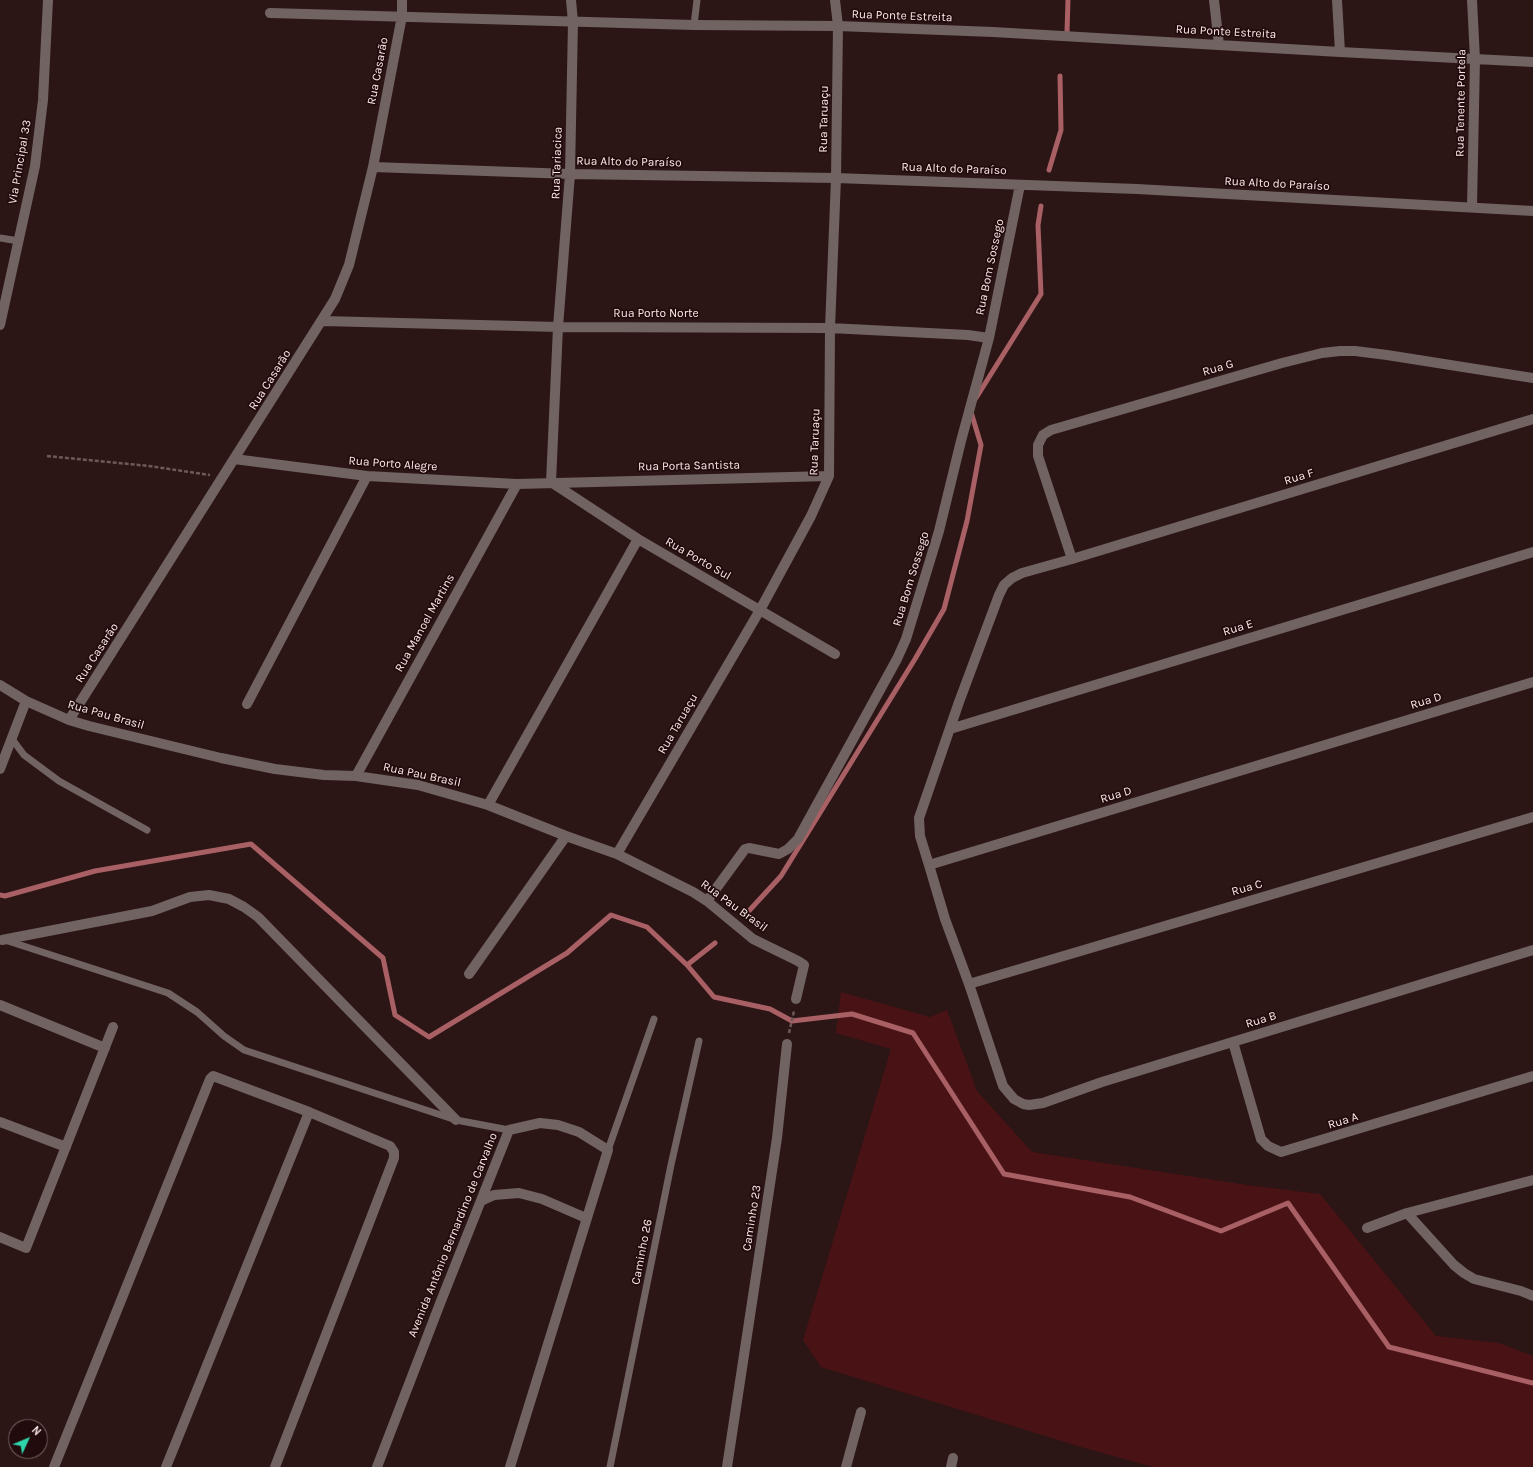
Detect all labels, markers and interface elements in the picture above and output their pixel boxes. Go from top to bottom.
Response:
street label: Rua Ponte Estreita [851,7,953,25]
street label: Rua Ponte Estreita [1175,22,1277,42]
street label: Rua Casarão [364,36,392,106]
street label: Rua Tenente Portela [1453,49,1469,157]
street label: Rua Taruaçu [816,85,832,153]
street label: Via Principal 33 [5,119,35,205]
street label: Rua Tariacica [549,126,565,200]
street label: Rua Alto do Paraíso [576,154,682,170]
street label: Rua Alto do Paraíso [901,160,1007,178]
street label: Rua Alto do Paraíso [1224,174,1330,194]
street label: Rua Bom Sossego [973,218,1007,316]
street label: Rua Porto Norte [613,307,699,321]
street label: Rua Casarão [246,347,294,413]
street label: Rua G [1201,357,1235,379]
street label: Rua Taruaçu [807,408,823,476]
street label: Rua Porto Alegre [348,454,438,474]
street label: Rua Porta Santista [638,458,740,474]
street label: Rua F [1282,466,1316,488]
street label: Rua Bom Sossego [890,530,932,628]
street label: Rua Porto Sul [663,534,733,584]
street label: Rua Manoel Martins [392,572,458,674]
street label: Rua E [1221,617,1255,639]
street label: Rua Casarão [72,620,122,686]
street label: Rua D [1409,689,1443,713]
street label: Rua Taruaçu [655,691,701,757]
street label: Rua Pau Brasil [66,697,146,733]
street label: Rua Pau Brasil [382,760,462,790]
street label: Rua D [1099,783,1133,807]
street label: Rua Pau Brasil [698,877,770,935]
street label: Rua C [1230,877,1264,899]
street label: Rua B [1244,1009,1278,1031]
street label: Rua A [1326,1110,1360,1132]
street label: Avenida Antônio Bernardino de Carvalho [405,1131,501,1339]
street label: Caminho 23 [740,1184,764,1252]
street label: Caminho 26 [629,1218,655,1286]
north arrow [8,1419,48,1459]
text: N [29,1424,44,1438]

